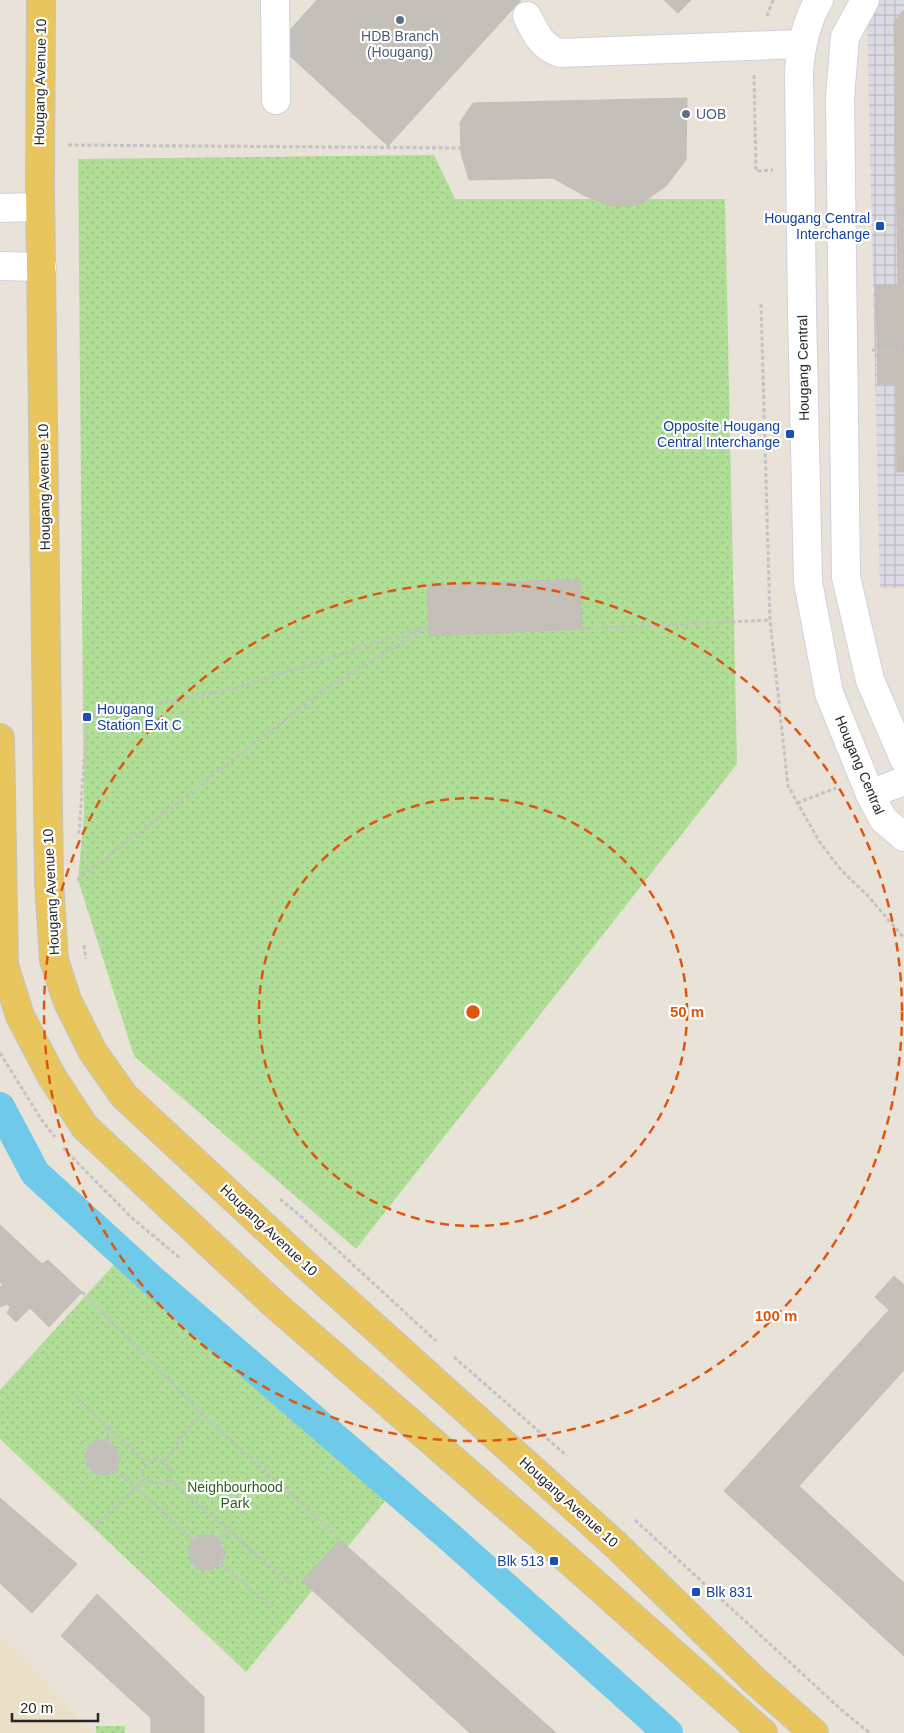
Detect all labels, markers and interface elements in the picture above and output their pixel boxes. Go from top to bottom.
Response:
marker: HDB Branch (Hougang) [394,14,406,26]
street label: Hougang Avenue 10 [31,18,49,145]
place label: HDB Branch (Hougang) [361,28,439,60]
place label: UOB [696,106,726,122]
marker: UOB [680,108,692,120]
place label: Hougang Central Interchange [764,210,870,242]
marker: Hougang Central Interchange [874,220,886,232]
street label: Hougang Central [794,315,812,421]
place label: Opposite Hougang Central Interchange [657,418,780,450]
street label: Hougang Avenue 10 [35,423,53,550]
marker: Opposite Hougang Central Interchange [784,428,796,440]
place label: Hougang Station Exit C [97,701,182,733]
marker: Hougang Station Exit C [81,711,93,723]
street label: Hougang Central [832,713,888,817]
street label: Hougang Avenue 10 [40,828,62,956]
centre of rings [464,1003,482,1021]
text: 50 m [670,1003,704,1020]
street label: Hougang Avenue 10 [217,1181,321,1279]
text: 100 m [755,1307,797,1324]
street label: Hougang Avenue 10 [517,1454,622,1550]
park label: Neighbourhood Park [187,1479,283,1511]
place label: Blk 513 [497,1553,544,1569]
marker: Blk 513 [548,1555,560,1567]
place label: Blk 831 [706,1584,753,1600]
marker: Blk 831 [690,1586,702,1598]
scale bar [12,1690,99,1722]
text: 20 m [20,1699,53,1716]

